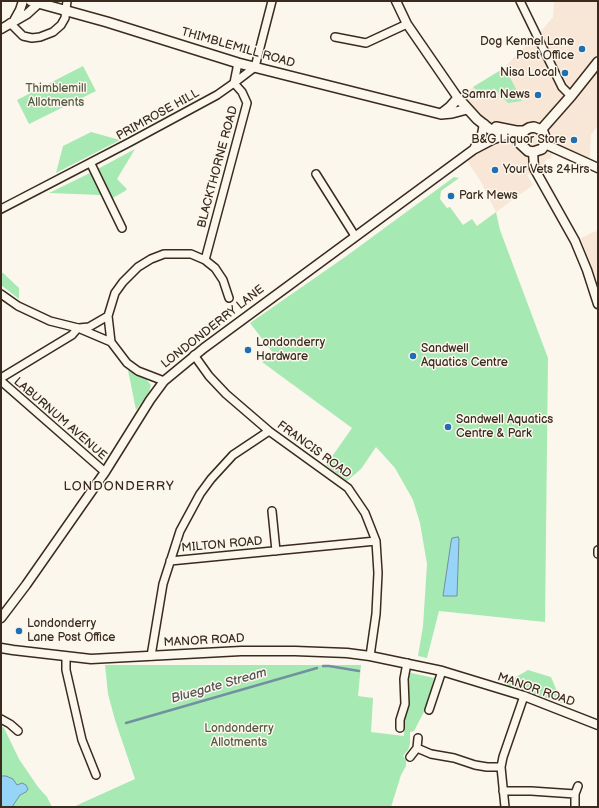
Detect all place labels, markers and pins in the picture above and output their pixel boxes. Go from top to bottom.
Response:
place label: Dog Kennel Lane Post Office [480,35,574,63]
marker: Dog Kennel Lane Post Office [577,44,587,54]
place label: Nisa Local [500,66,557,80]
marker: Nisa Local [560,68,570,78]
place label: Samra News [462,88,530,102]
marker: Samra News [533,90,543,100]
place label: B&G Liquor Store [471,133,566,147]
marker: B&G Liquor Store [569,135,579,145]
place label: Your Vets 24Hrs [503,163,590,177]
marker: Your Vets 24Hrs [490,165,500,175]
place label: Park Mews [459,189,518,203]
marker: Park Mews [446,191,456,201]
place label: Londonderry Hardware [256,336,325,364]
place label: Sandwell Aquatics Centre [421,342,508,370]
marker: Londonderry Hardware [243,345,253,355]
marker: Sandwell Aquatics Centre [408,351,418,361]
place label: Sandwell Aquatics Centre & Park [456,413,553,441]
marker: Sandwell Aquatics Centre & Park [443,422,453,432]
place label: Londonderry Lane Post Office [27,617,115,645]
marker: Londonderry Lane Post Office [14,626,24,636]

